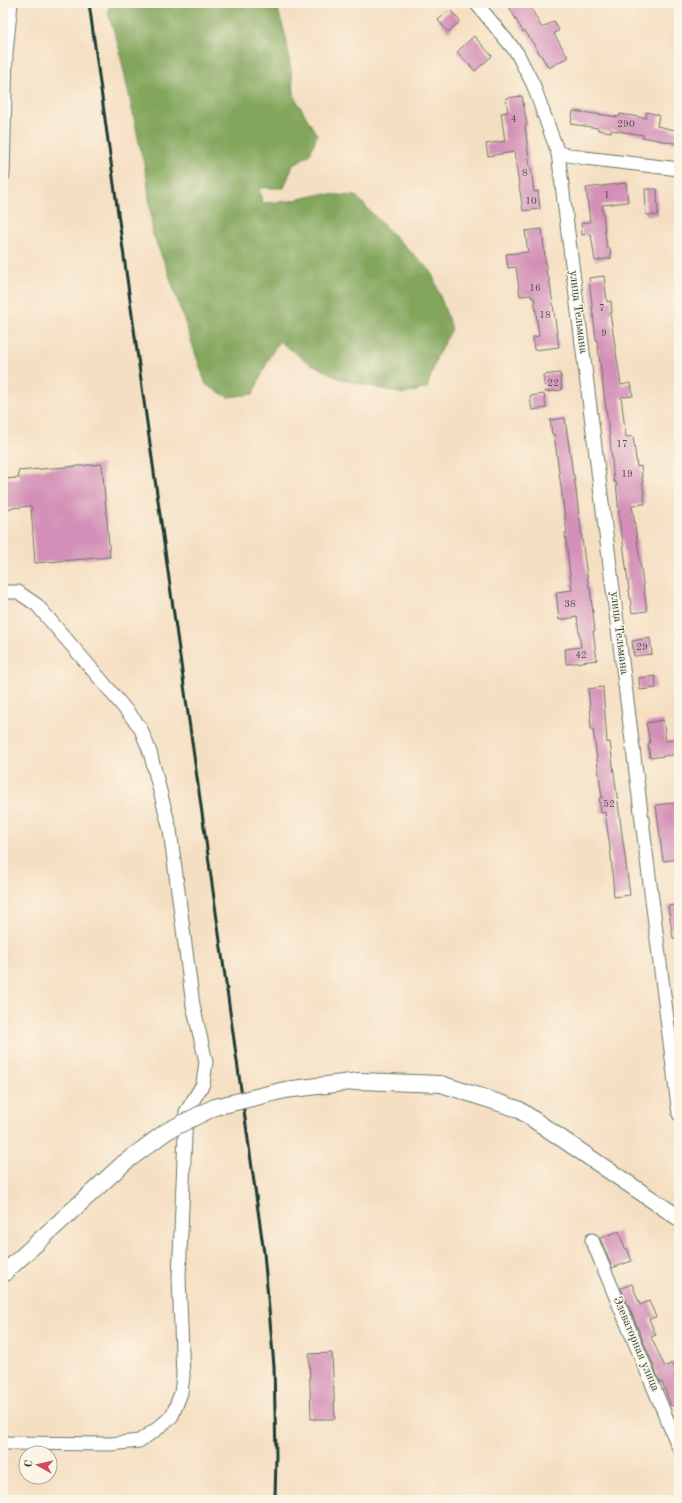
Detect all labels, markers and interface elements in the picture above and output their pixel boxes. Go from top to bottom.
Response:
house number: 4 [511,114,517,124]
house number: 290 [617,119,635,129]
house number: 8 [522,168,528,178]
house number: 1 [604,190,610,200]
house number: 10 [525,196,537,206]
street label: улица Тельмана [567,270,589,354]
house number: 16 [529,283,541,293]
house number: 7 [599,303,605,313]
house number: 18 [539,310,551,320]
house number: 9 [601,328,607,338]
house number: 22 [547,378,559,388]
house number: 17 [616,439,628,449]
house number: 19 [621,469,633,479]
street label: улица Тельмана [608,591,630,675]
house number: 38 [564,599,576,609]
house number: 29 [636,642,648,652]
house number: 42 [575,650,587,660]
house number: 52 [603,799,615,809]
street label: Элеваторная улица [611,1295,661,1393]
north arrow [18,1445,58,1485]
text: С [24,1459,36,1468]

